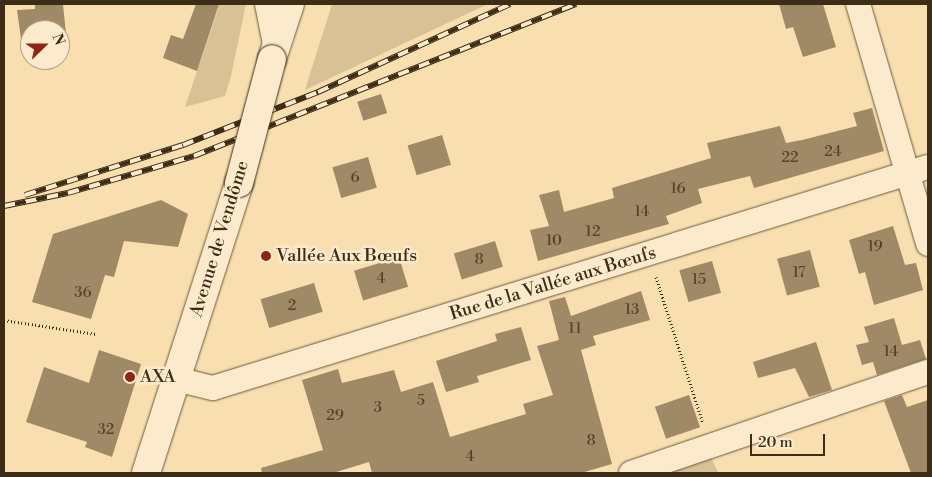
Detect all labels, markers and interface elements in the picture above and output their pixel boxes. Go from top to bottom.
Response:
north arrow [20,20,70,70]
text: N [48,31,68,48]
house number: 24 [824,143,842,161]
house number: 22 [781,149,799,167]
street label: Avenue de Vendôme [186,158,254,320]
house number: 6 [350,169,360,187]
house number: 16 [670,180,686,198]
house number: 14 [635,203,649,221]
house number: 12 [585,223,601,241]
house number: 10 [546,232,562,250]
house number: 19 [867,238,883,256]
street label: Rue de la Vallée aux Bœufs [447,242,659,326]
place label: Vallée Aux Bœufs [276,245,417,267]
marker: Vallée Aux Bœufs [260,250,272,262]
house number: 8 [474,251,484,269]
house number: 17 [792,264,806,282]
house number: 4 [377,270,385,288]
house number: 15 [692,271,706,289]
house number: 36 [74,284,92,302]
house number: 2 [288,297,296,315]
house number: 13 [625,301,639,319]
house number: 11 [568,320,582,338]
house number: 14 [884,343,898,361]
place label: AXA [140,366,176,388]
marker: AXA [124,371,136,383]
house number: 5 [417,392,425,410]
house number: 3 [374,399,382,417]
house number: 29 [326,407,344,425]
house number: 32 [98,421,114,439]
scale bar [752,424,827,456]
house number: 8 [586,432,596,450]
text: 20 m [758,433,793,452]
house number: 4 [466,448,474,466]

